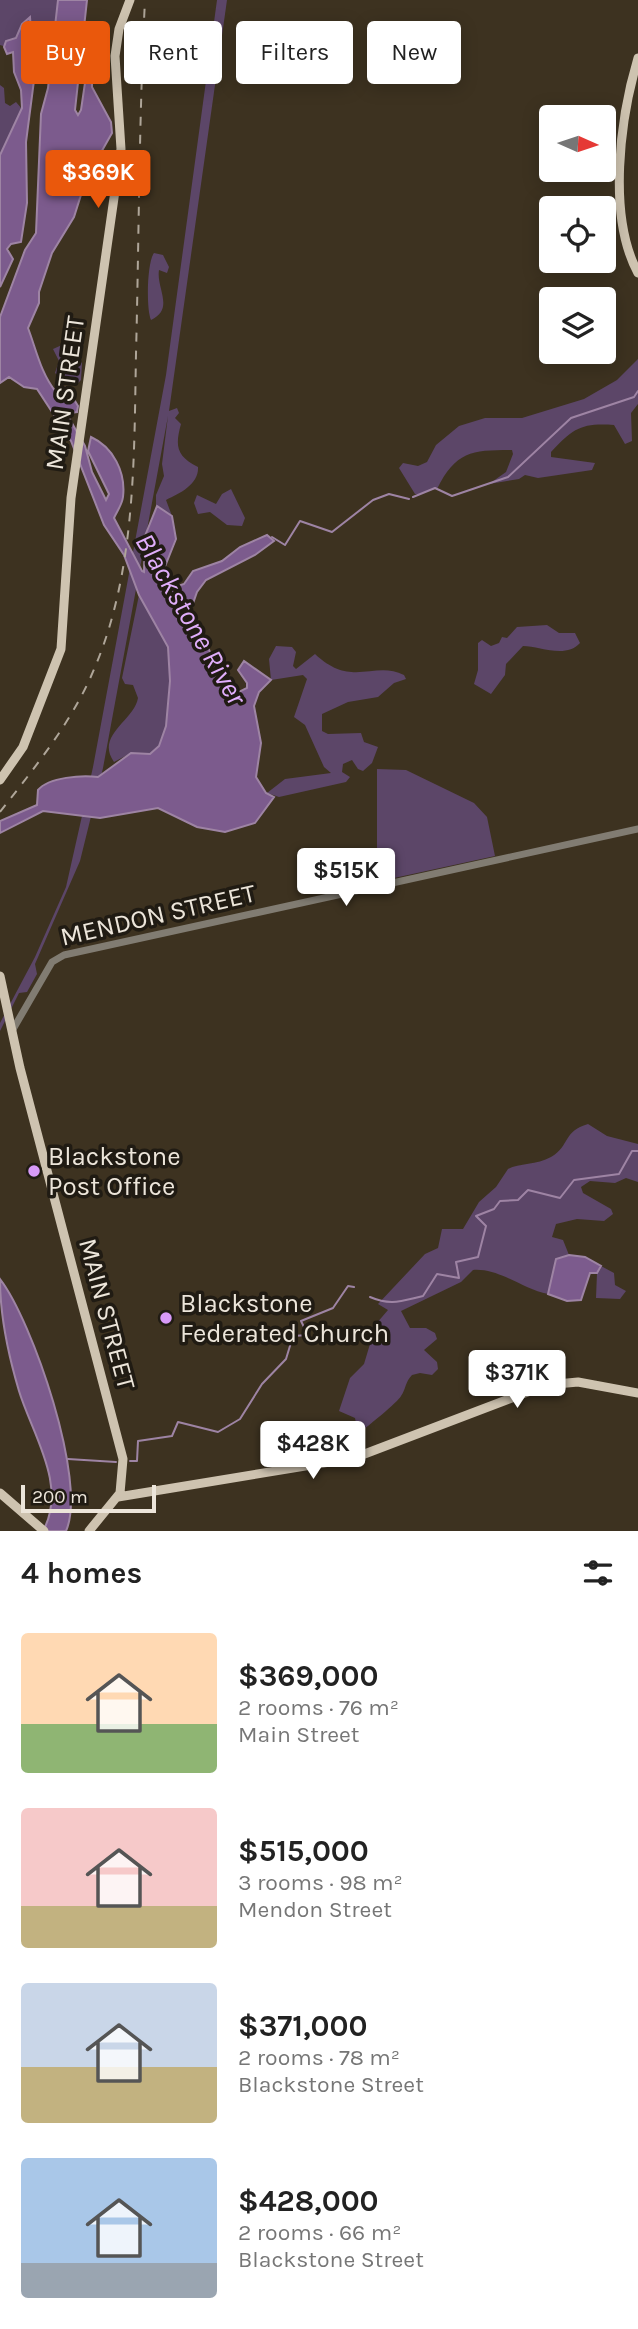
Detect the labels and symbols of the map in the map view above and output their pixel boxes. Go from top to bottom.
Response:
north arrow [539,105,616,182]
pin: $369K [49,150,147,210]
street label: MAIN STREET [39,314,91,472]
water label: Blackstone River [128,527,254,712]
pin: $515K [297,848,395,908]
street label: MENDON STREET [57,877,259,953]
place label: Blackstone Post Office [48,1141,181,1202]
marker: Blackstone Post Office [26,1163,42,1179]
street label: MAIN STREET [72,1235,142,1393]
place label: Blackstone Federated Church [180,1288,389,1349]
marker: Blackstone Federated Church [158,1310,174,1326]
pin: $371K [468,1350,566,1410]
pin: $428K [264,1422,362,1481]
scale bar [21,1482,156,1514]

